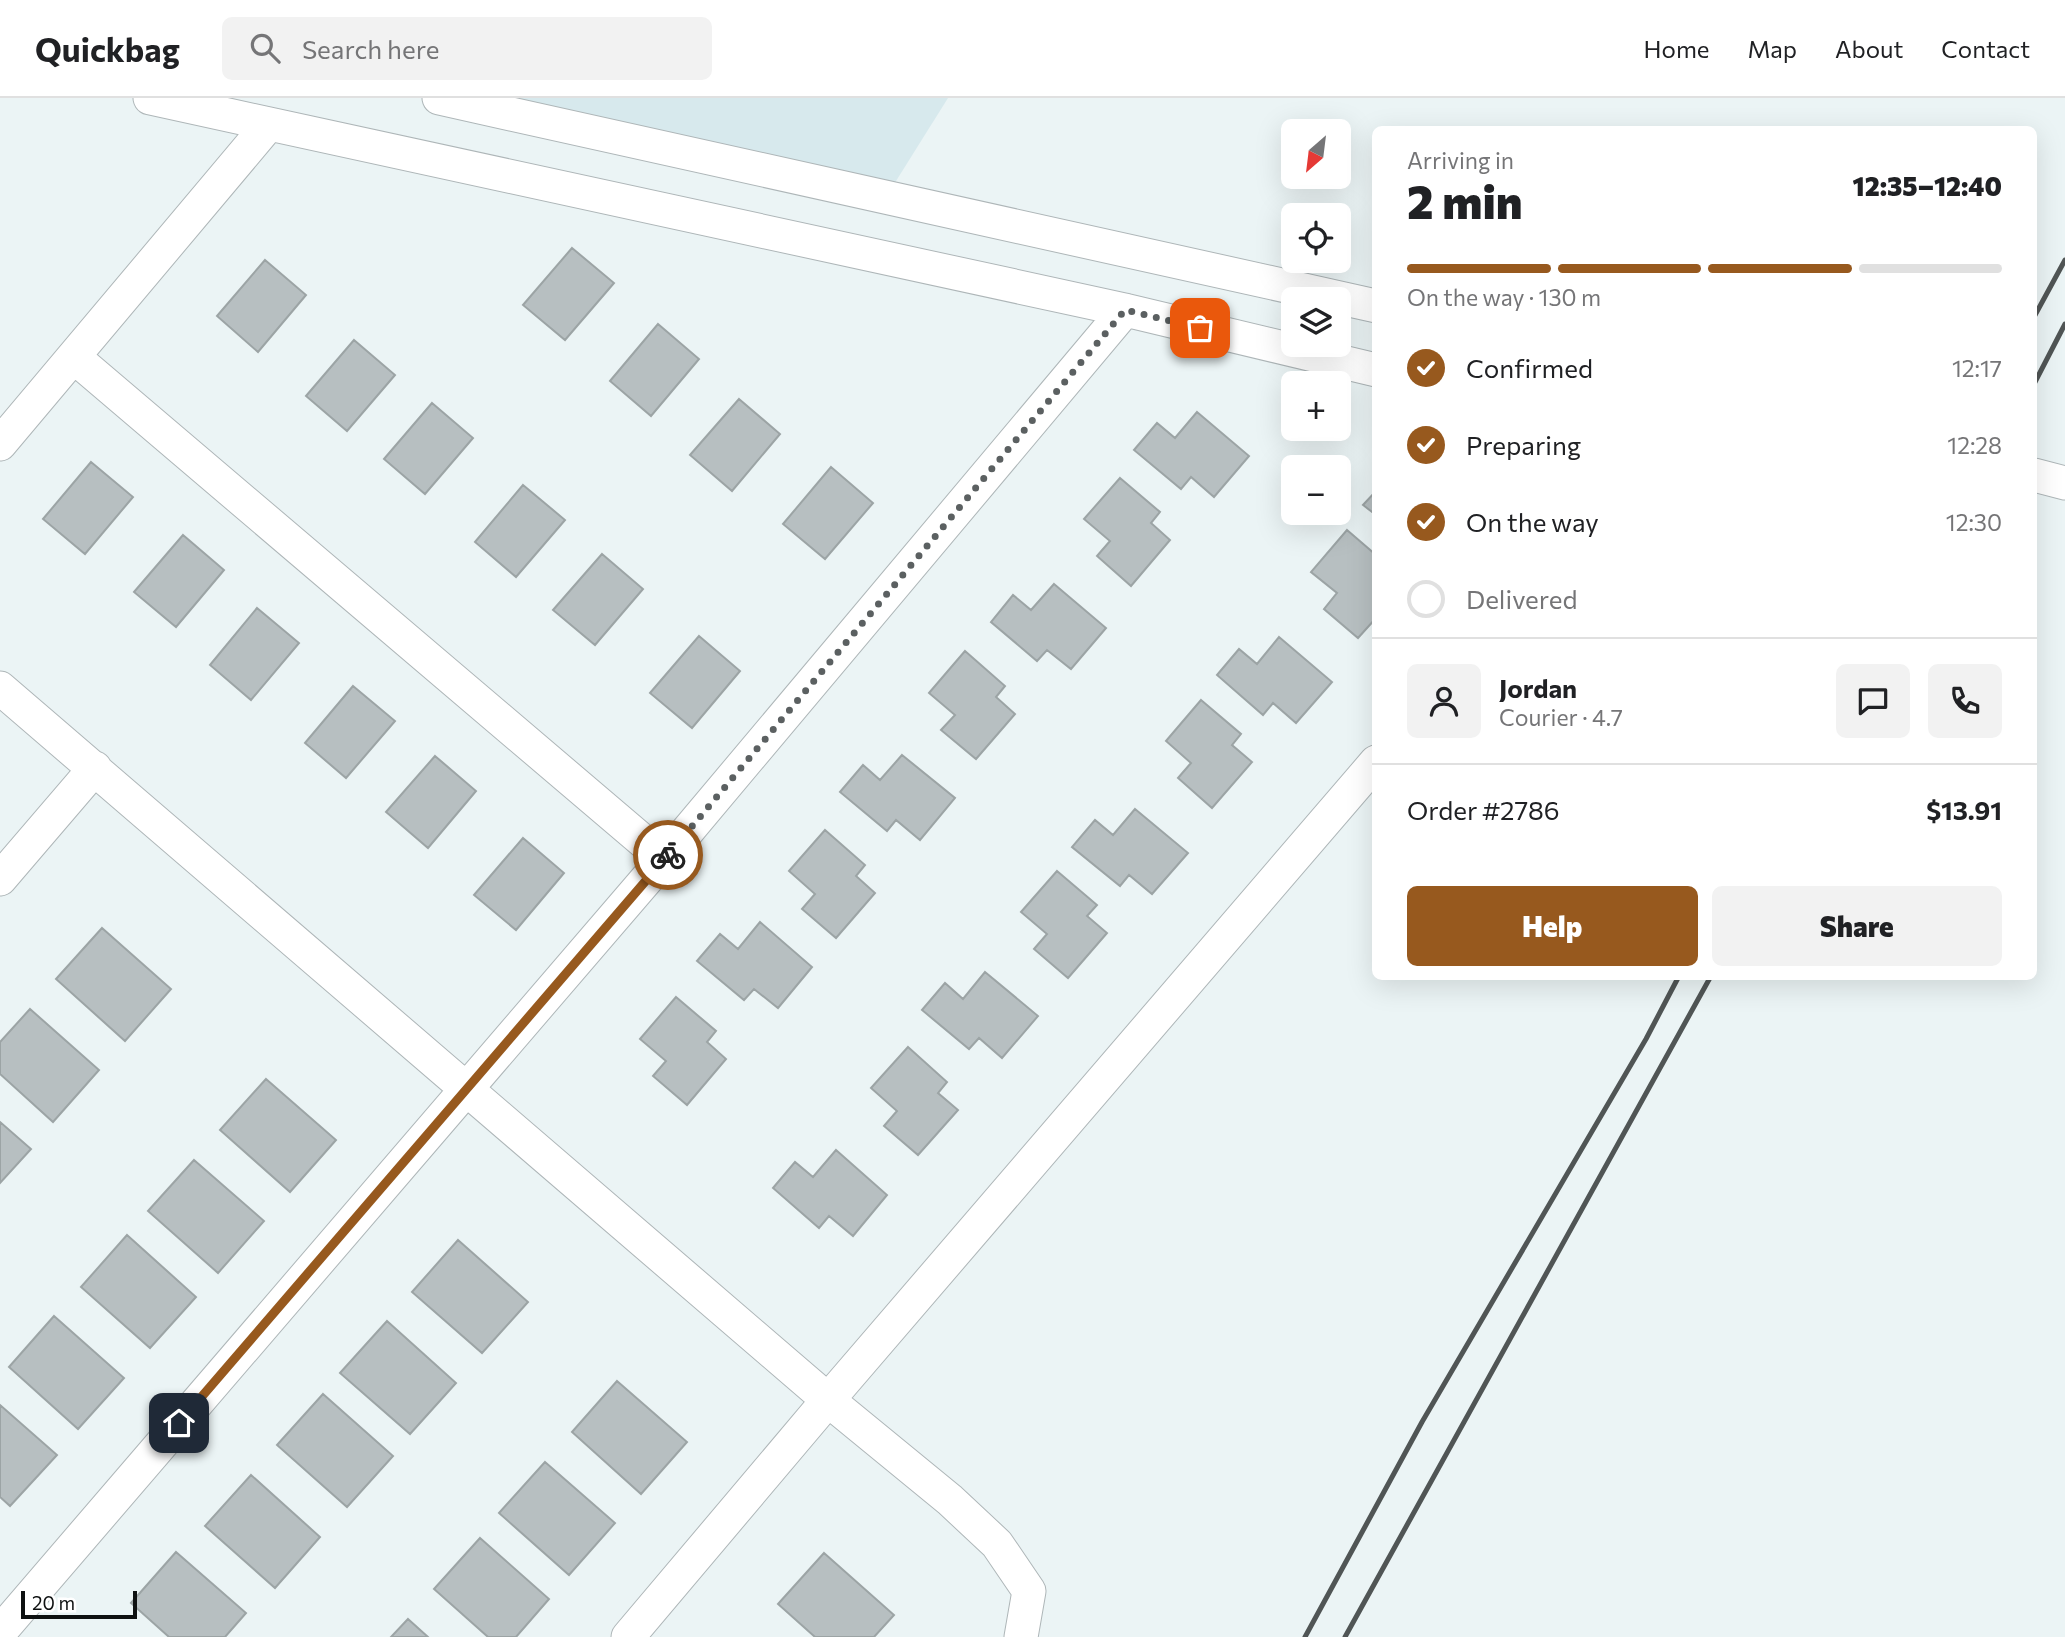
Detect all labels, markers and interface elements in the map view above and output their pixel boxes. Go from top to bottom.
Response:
search box [222,17,712,80]
text: Quickbag [35,28,180,69]
icon: search [246,29,284,67]
text: Search here [302,33,439,64]
text: Home [1644,34,1710,63]
text: Map [1748,34,1797,63]
text: About [1835,34,1903,63]
text: Contact [1941,34,2030,63]
north arrow [1281,119,1351,189]
map controls [1281,119,1351,525]
text: Arriving in [1407,146,1514,174]
text: 12:35–12:40 [1853,170,2002,201]
text: 2 min [1407,172,1523,228]
button: locate [1281,203,1351,273]
text: On the way · 130 m [1407,283,1601,311]
button: layers [1281,287,1351,357]
pin [1170,298,1230,358]
icon: bag [1181,309,1219,347]
icon: check [1407,349,1445,387]
text: Confirmed [1466,352,1593,383]
text: 12:17 [1952,354,2002,382]
button: + [1281,371,1351,441]
icon: check [1407,426,1445,464]
text: Preparing [1466,429,1581,460]
text: 12:28 [1947,431,2002,459]
button: − [1281,455,1351,525]
icon: check [1407,503,1445,541]
text: On the way [1466,506,1599,537]
text: 12:30 [1946,508,2002,536]
text: Delivered [1466,583,1577,614]
button: person [1407,664,1481,738]
button: chat [1836,664,1910,738]
button: phone [1928,664,2002,738]
text: Jordan [1499,672,1577,703]
text: Courier · 4.7 [1499,703,1623,731]
text: Order #2786 [1407,794,1560,825]
text: $13.91 [1926,794,2002,825]
courier [633,820,703,890]
icon: bike [649,836,687,874]
button: Help [1407,886,1698,966]
button: Share [1712,886,2002,966]
pin [149,1393,209,1453]
icon: home [160,1404,198,1442]
scale bar [21,1588,136,1620]
text: 20 m [32,1591,75,1614]

